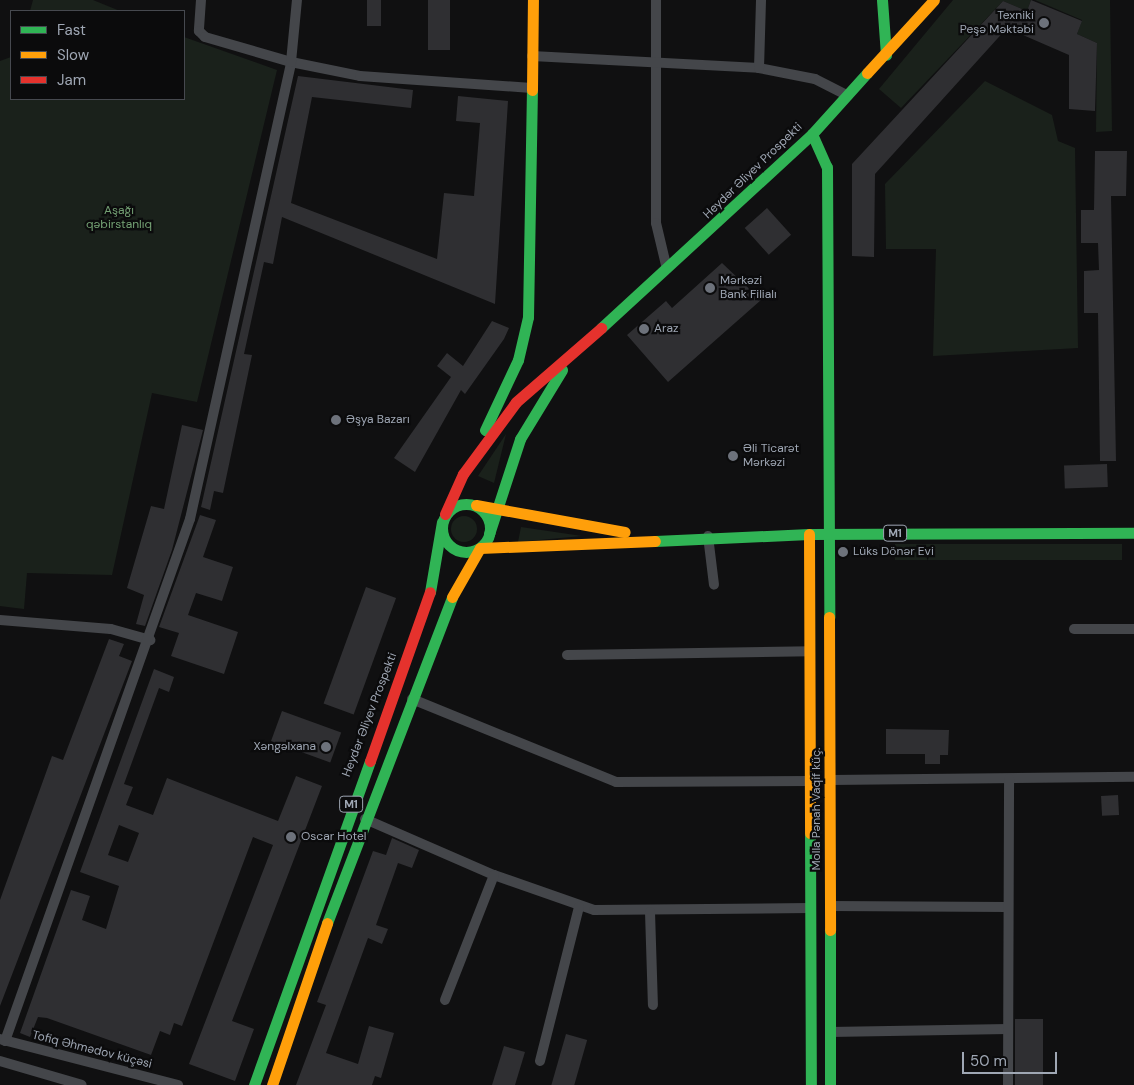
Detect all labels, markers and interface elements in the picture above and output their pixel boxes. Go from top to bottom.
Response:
place label: Texniki Peşə Məktəbi [960,9,1034,37]
legend [10,10,185,100]
marker: Texniki Peşə Məktəbi [1038,17,1050,29]
text: Fast [57,20,86,40]
text: Slow [57,45,89,65]
text: Jam [57,70,86,90]
street label: Heydər Əliyev Prospekti [701,120,805,222]
park label: Aşağı qəbirstanlıq [86,204,152,232]
place label: Mərkəzi Bank Filialı [720,274,777,302]
marker: Mərkəzi Bank Filialı [704,282,716,294]
place label: Araz [654,322,678,336]
marker: Araz [638,323,650,335]
place label: Əşya Bazarı [346,413,410,427]
marker: Əşya Bazarı [330,414,342,426]
place label: Əli Ticarət Mərkəzi [743,442,799,470]
marker: Əli Ticarət Mərkəzi [727,450,739,462]
road number: M1 [882,524,908,542]
place label: Lüks Dönər Evi [853,545,934,559]
marker: Lüks Dönər Evi [837,546,849,558]
street label: Heydər Əliyev Prospekti [340,651,400,779]
place label: Xəngəlxana [254,740,316,754]
marker: Xəngəlxana [320,741,332,753]
street label: Molla Pənah Vaqif küç. [810,748,824,870]
road number: M1 [338,796,364,812]
place label: Oscar Hotel [301,830,366,844]
marker: Oscar Hotel [285,831,297,843]
street label: Tofiq Əhmədov küçəsi [31,1028,153,1072]
scale bar [964,1042,1059,1074]
text: 50 m [970,1051,1007,1071]

